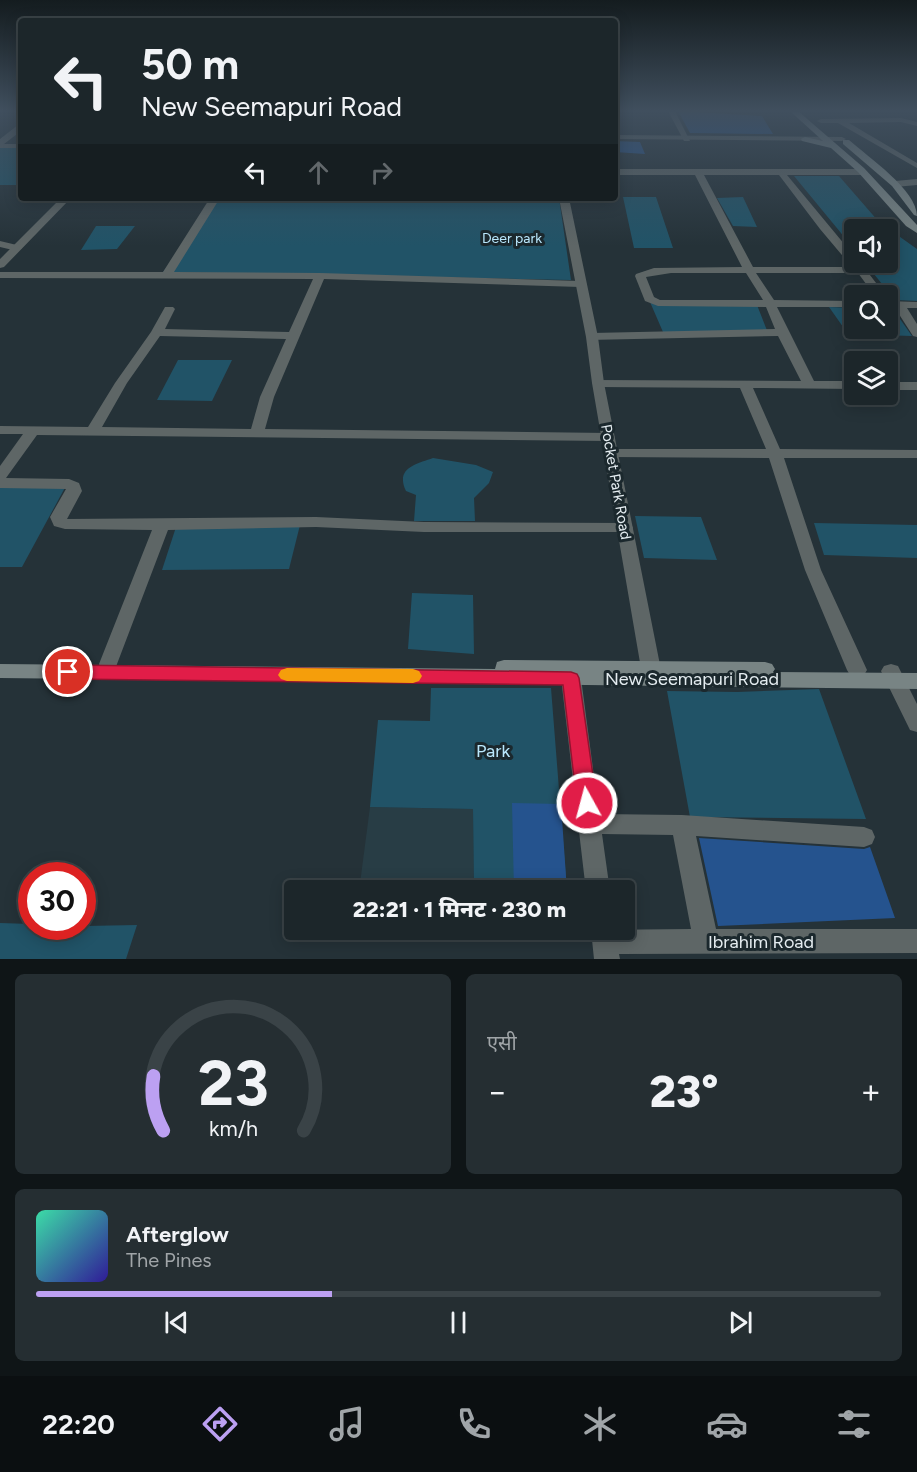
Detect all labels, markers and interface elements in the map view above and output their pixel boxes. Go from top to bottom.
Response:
text: 50 m [141,39,239,90]
icon: left [42,42,120,120]
text: New Seemapuri Road [141,90,402,123]
icon: left [239,156,272,189]
icon: ahead [302,156,335,189]
icon: right [365,156,398,189]
map controls [844,219,898,405]
button: sound [844,219,898,273]
park label: Deer park [482,230,542,247]
button: search [844,285,898,339]
button: layers [844,351,898,405]
street label: Pocket Park Road [597,423,635,541]
pin [42,646,93,697]
icon: arrive [51,655,84,688]
street label: New Seemapuri Road [605,668,779,690]
park label: Park [476,740,510,762]
position arrow [555,771,619,835]
speed limit sign: 30 [18,862,96,940]
text: 22:21 · 1 मिनट · 230 m [353,896,566,923]
street label: Ibrahim Road [708,931,814,953]
text: एसी [487,1031,517,1055]
text: 23 [198,1046,268,1121]
text: 23° [650,1064,718,1118]
text: − [487,1072,508,1111]
text: + [860,1072,881,1111]
text: km/h [209,1116,257,1141]
text: Afterglow [126,1221,229,1248]
text: The Pines [126,1248,212,1272]
icon: previous [160,1306,193,1339]
icon: pause [442,1306,475,1339]
icon: next [724,1306,757,1339]
icon: directions [199,1403,241,1445]
icon: music [326,1403,368,1445]
icon: phone [453,1403,495,1445]
icon: climate [579,1403,621,1445]
icon: car [706,1403,748,1445]
icon: filters [833,1403,875,1445]
text: 22:20 [42,1408,115,1441]

